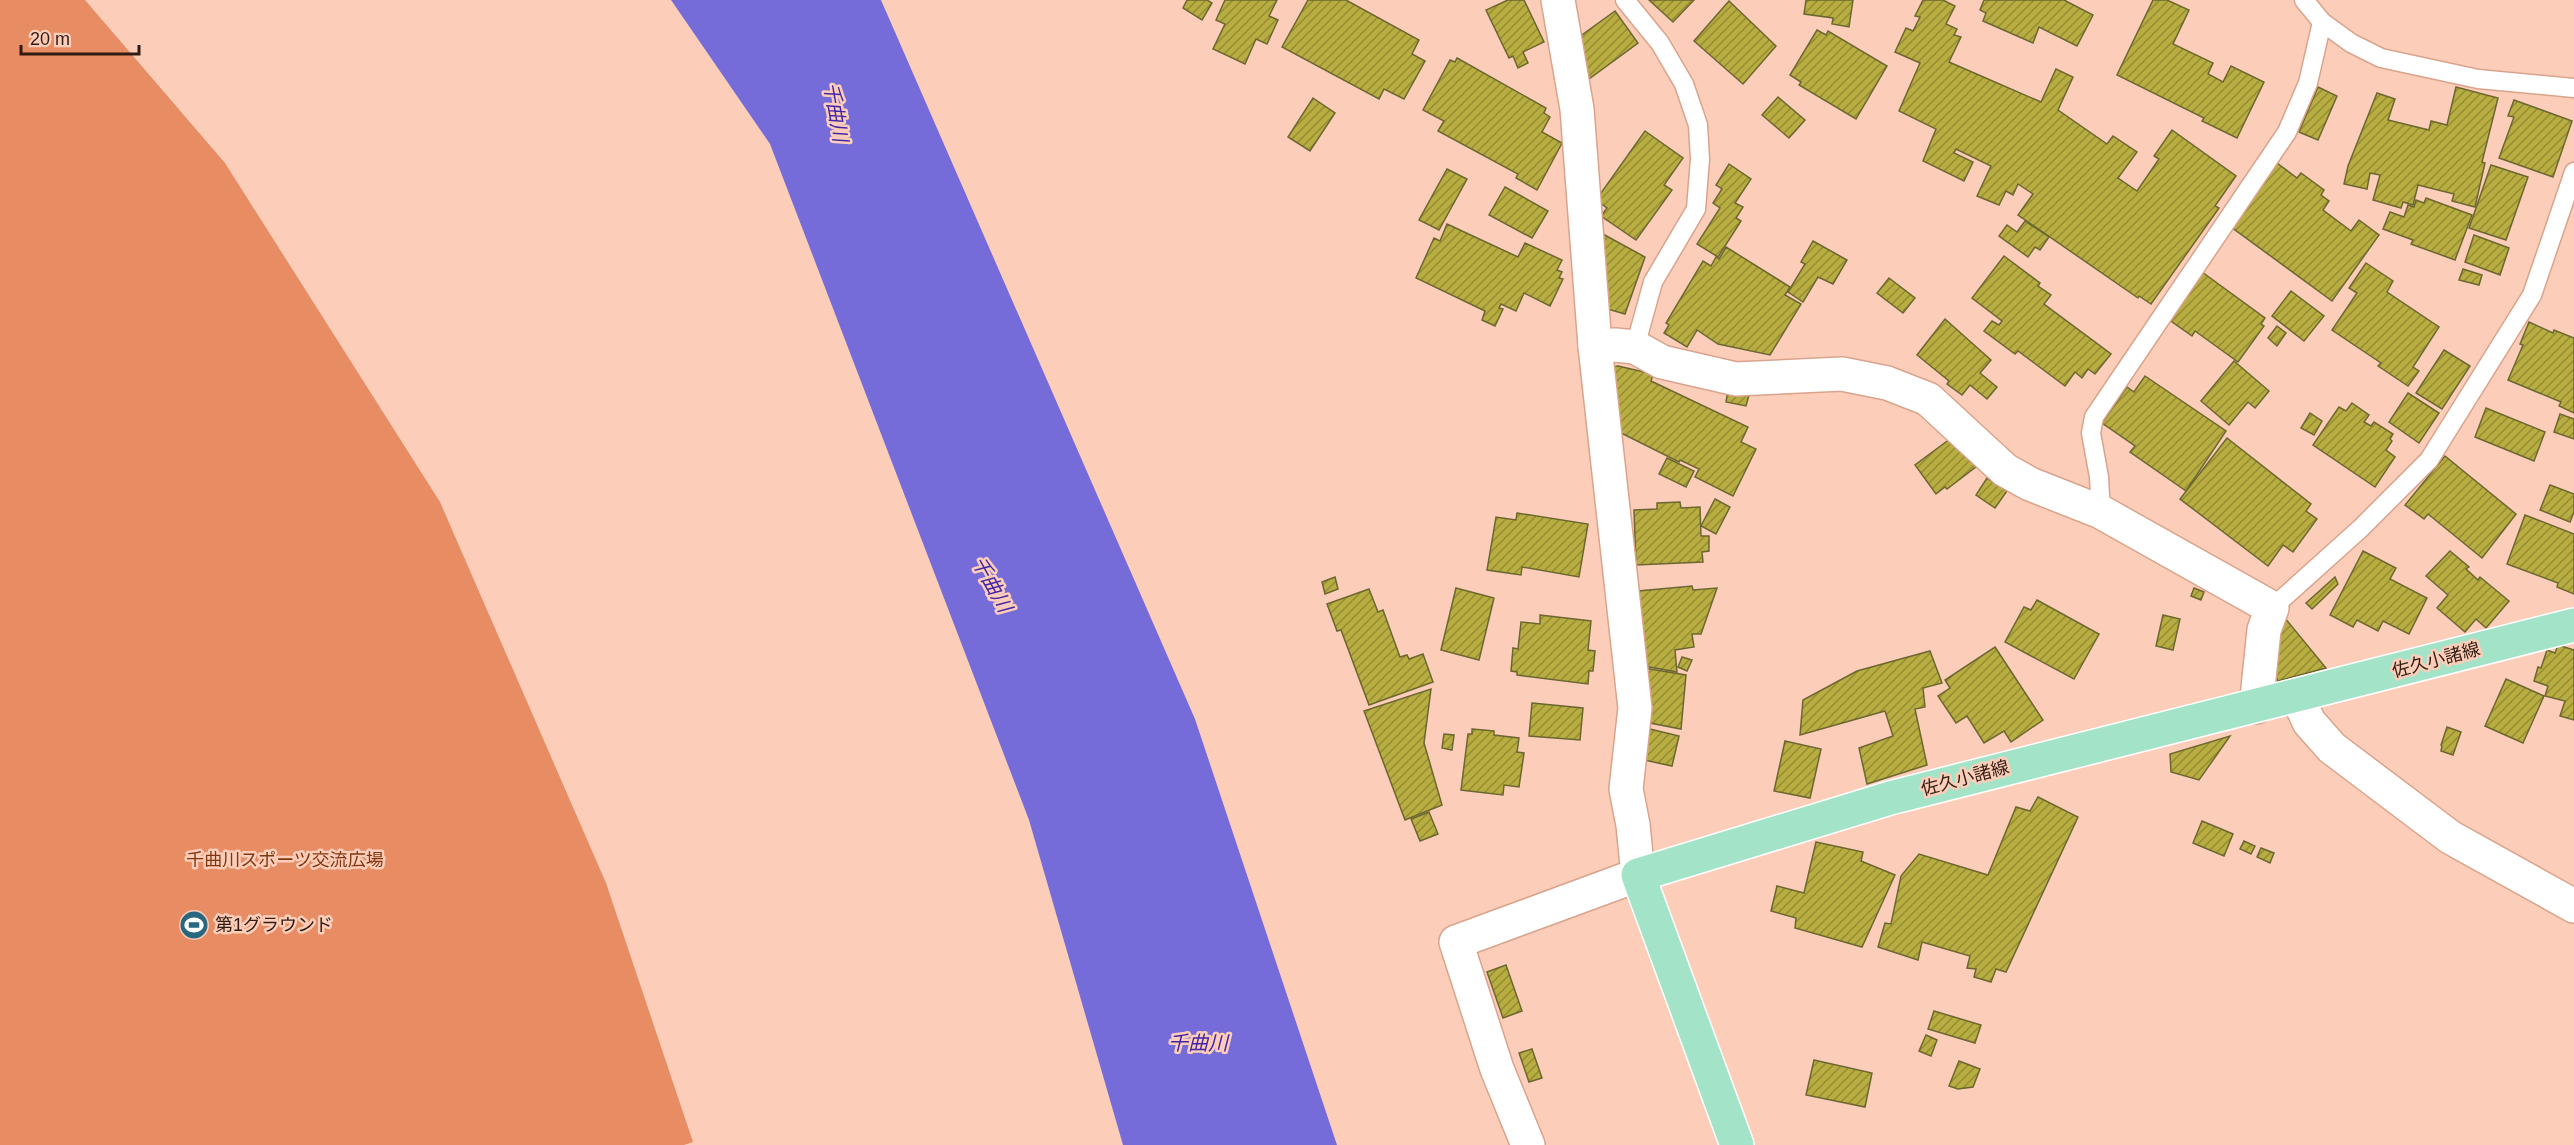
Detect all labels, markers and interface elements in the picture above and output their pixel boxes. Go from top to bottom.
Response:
scale bar [21,18,140,56]
text: 20 m [30,29,70,49]
water label: 千曲川 [820,81,852,145]
water label: 千曲川 [968,552,1017,617]
street label: 佐久小諸線 [2390,639,2482,681]
street label: 佐久小諸線 [1919,757,2011,799]
park label: 千曲川スポーツ交流広場 [186,850,384,870]
sports icon: 第1グラウンド [178,909,210,941]
place label: 第1グラウンド [215,915,333,935]
water label: 千曲川 [1168,1032,1230,1054]

